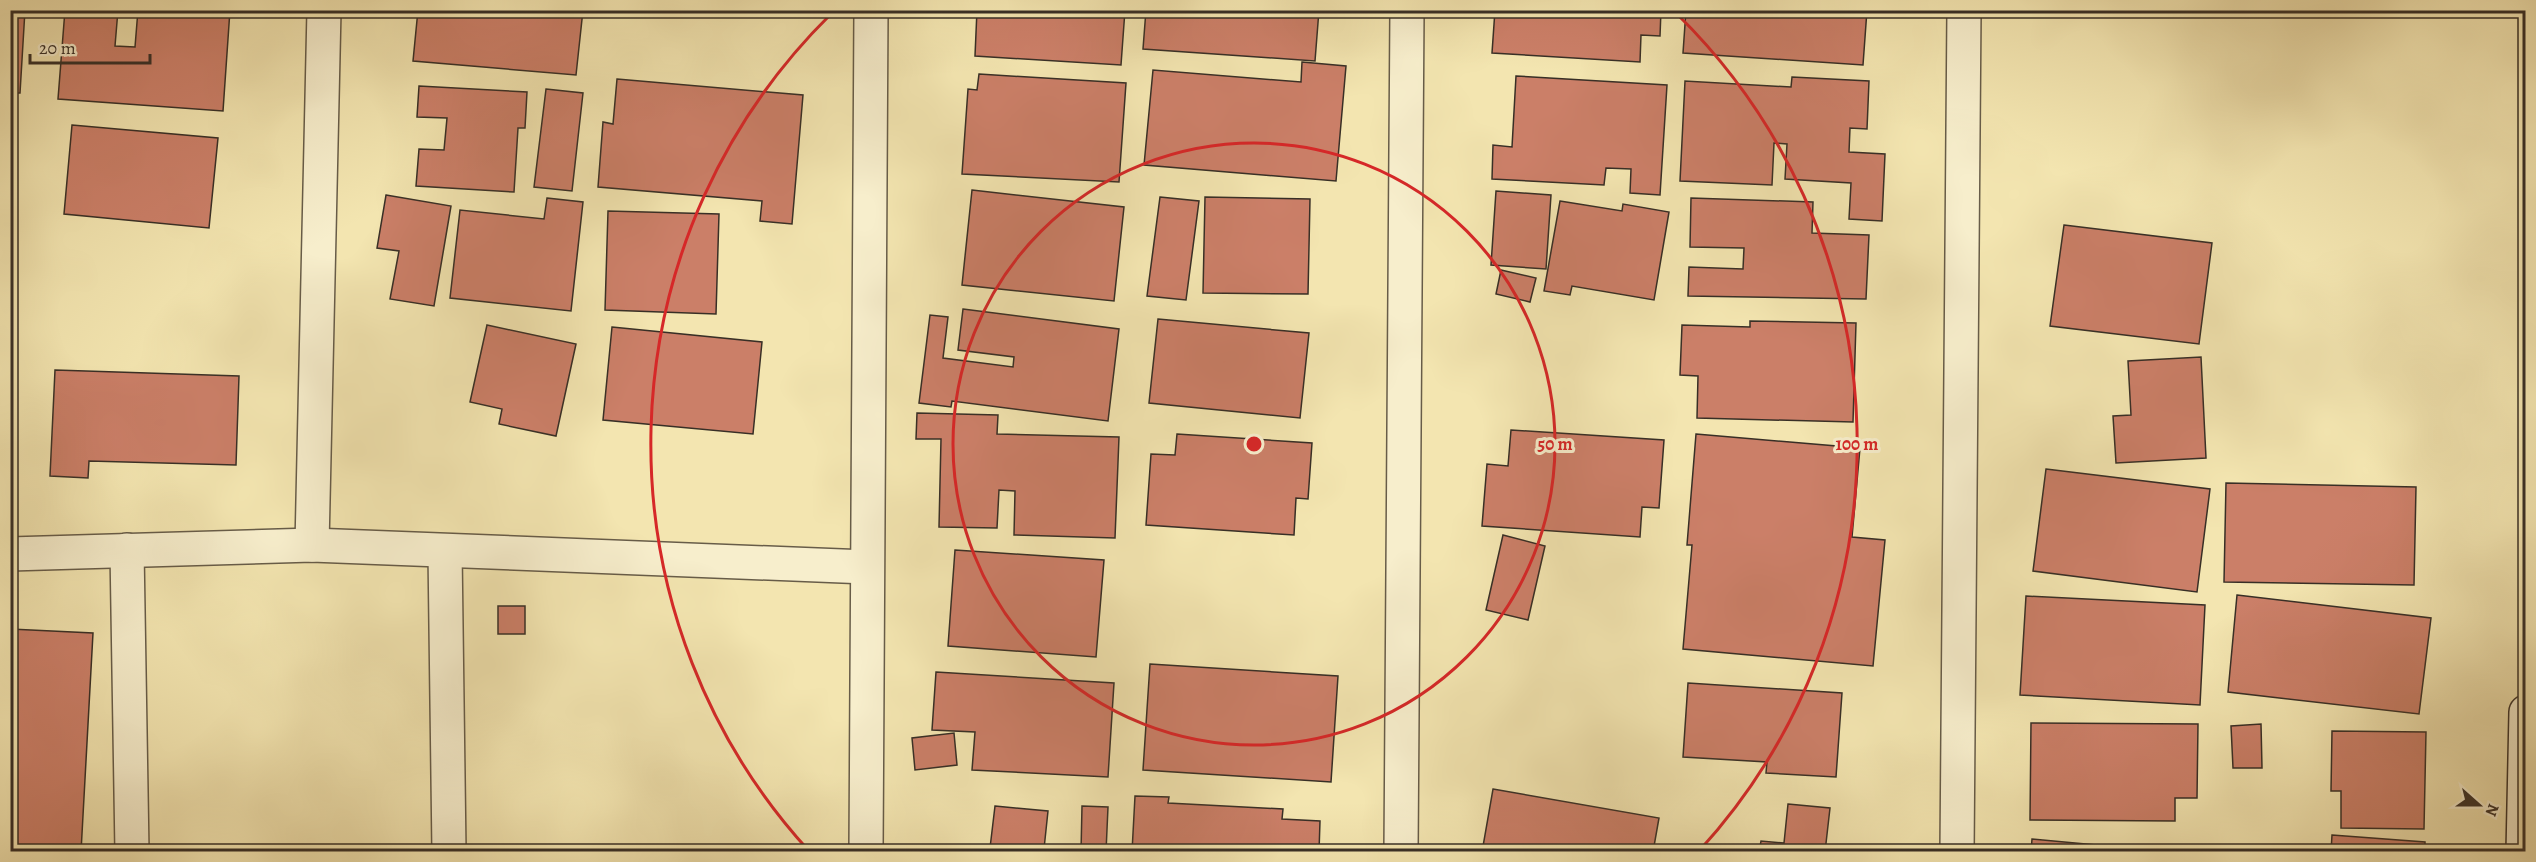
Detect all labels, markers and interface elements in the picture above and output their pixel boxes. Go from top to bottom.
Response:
scale bar [30,27,150,65]
text: 20 m [39,36,76,60]
text: 50 m [1538,432,1572,456]
text: 100 m [1836,432,1878,456]
centre of rings [1244,434,1264,454]
north arrow [2449,775,2509,835]
text: N [2480,801,2504,820]

